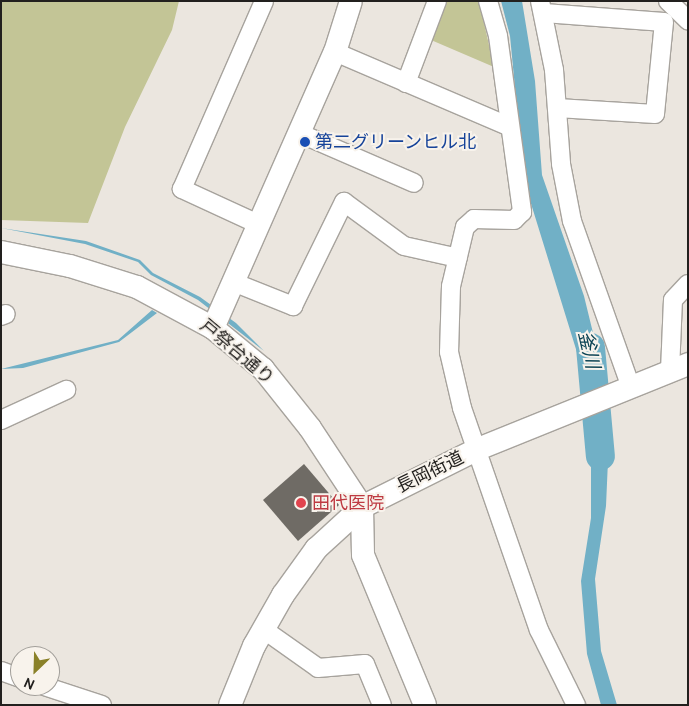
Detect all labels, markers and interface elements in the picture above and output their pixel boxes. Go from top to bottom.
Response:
place label: 第二グリーンヒル北 [315,131,477,153]
marker: 第二グリーンヒル北 [299,136,311,148]
street label: 戸祭台通り [196,315,278,389]
water label: 釜川 [574,329,604,371]
street label: 長岡街道 [393,447,467,497]
place label: 田代医院 [312,492,384,514]
marker: 田代医院 [294,496,308,510]
north arrow [10,646,60,696]
text: N [21,674,37,694]

